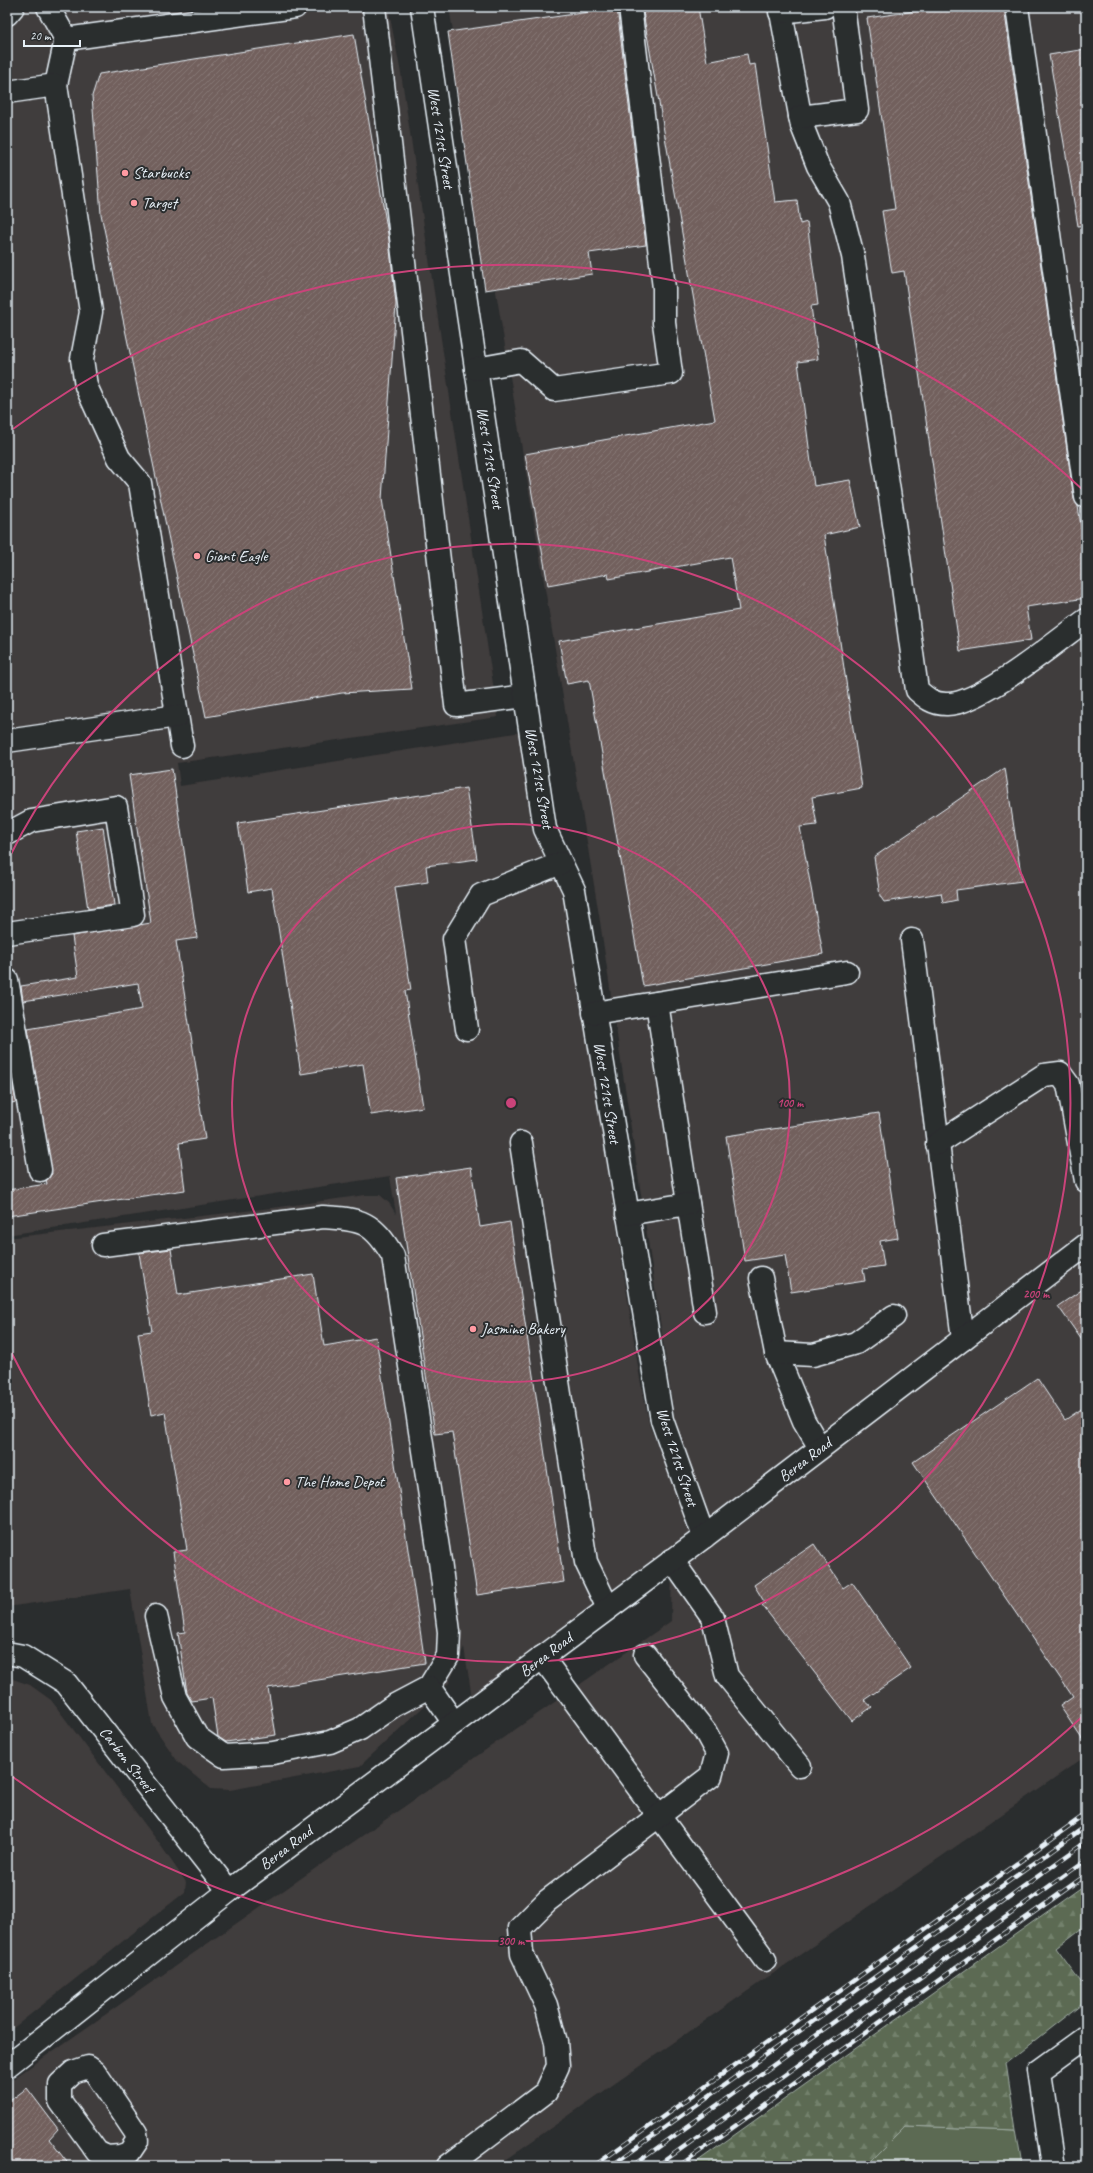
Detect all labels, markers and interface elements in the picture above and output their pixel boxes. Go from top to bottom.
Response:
scale bar [24,22,80,48]
text: 20 m [30,28,52,44]
street label: West 121st Street [423,86,459,192]
place label: Starbucks [133,163,191,183]
marker: Starbucks [120,168,130,178]
place label: Target [142,193,180,213]
marker: Target [129,198,139,208]
street label: West 121st Street [472,406,508,512]
place label: Giant Eagle [205,546,269,566]
marker: Giant Eagle [192,551,202,561]
street label: West 121st Street [520,726,558,832]
street label: West 121st Street [589,1041,625,1147]
text: 100 m [777,1095,804,1111]
centre of rings [504,1096,518,1110]
text: 200 m [1023,1286,1050,1302]
place label: Jasmine Bakery [480,1319,566,1339]
marker: Jasmine Bakery [468,1324,478,1334]
street label: West 121st Street [652,1405,703,1510]
street label: Berea Road [775,1432,838,1486]
place label: The Home Depot [295,1472,386,1492]
marker: The Home Depot [282,1477,292,1487]
street label: Berea Road [516,1627,579,1681]
street label: Carbon Street [95,1723,161,1799]
street label: Berea Road [256,1820,319,1874]
text: 300 m [498,1933,525,1949]

